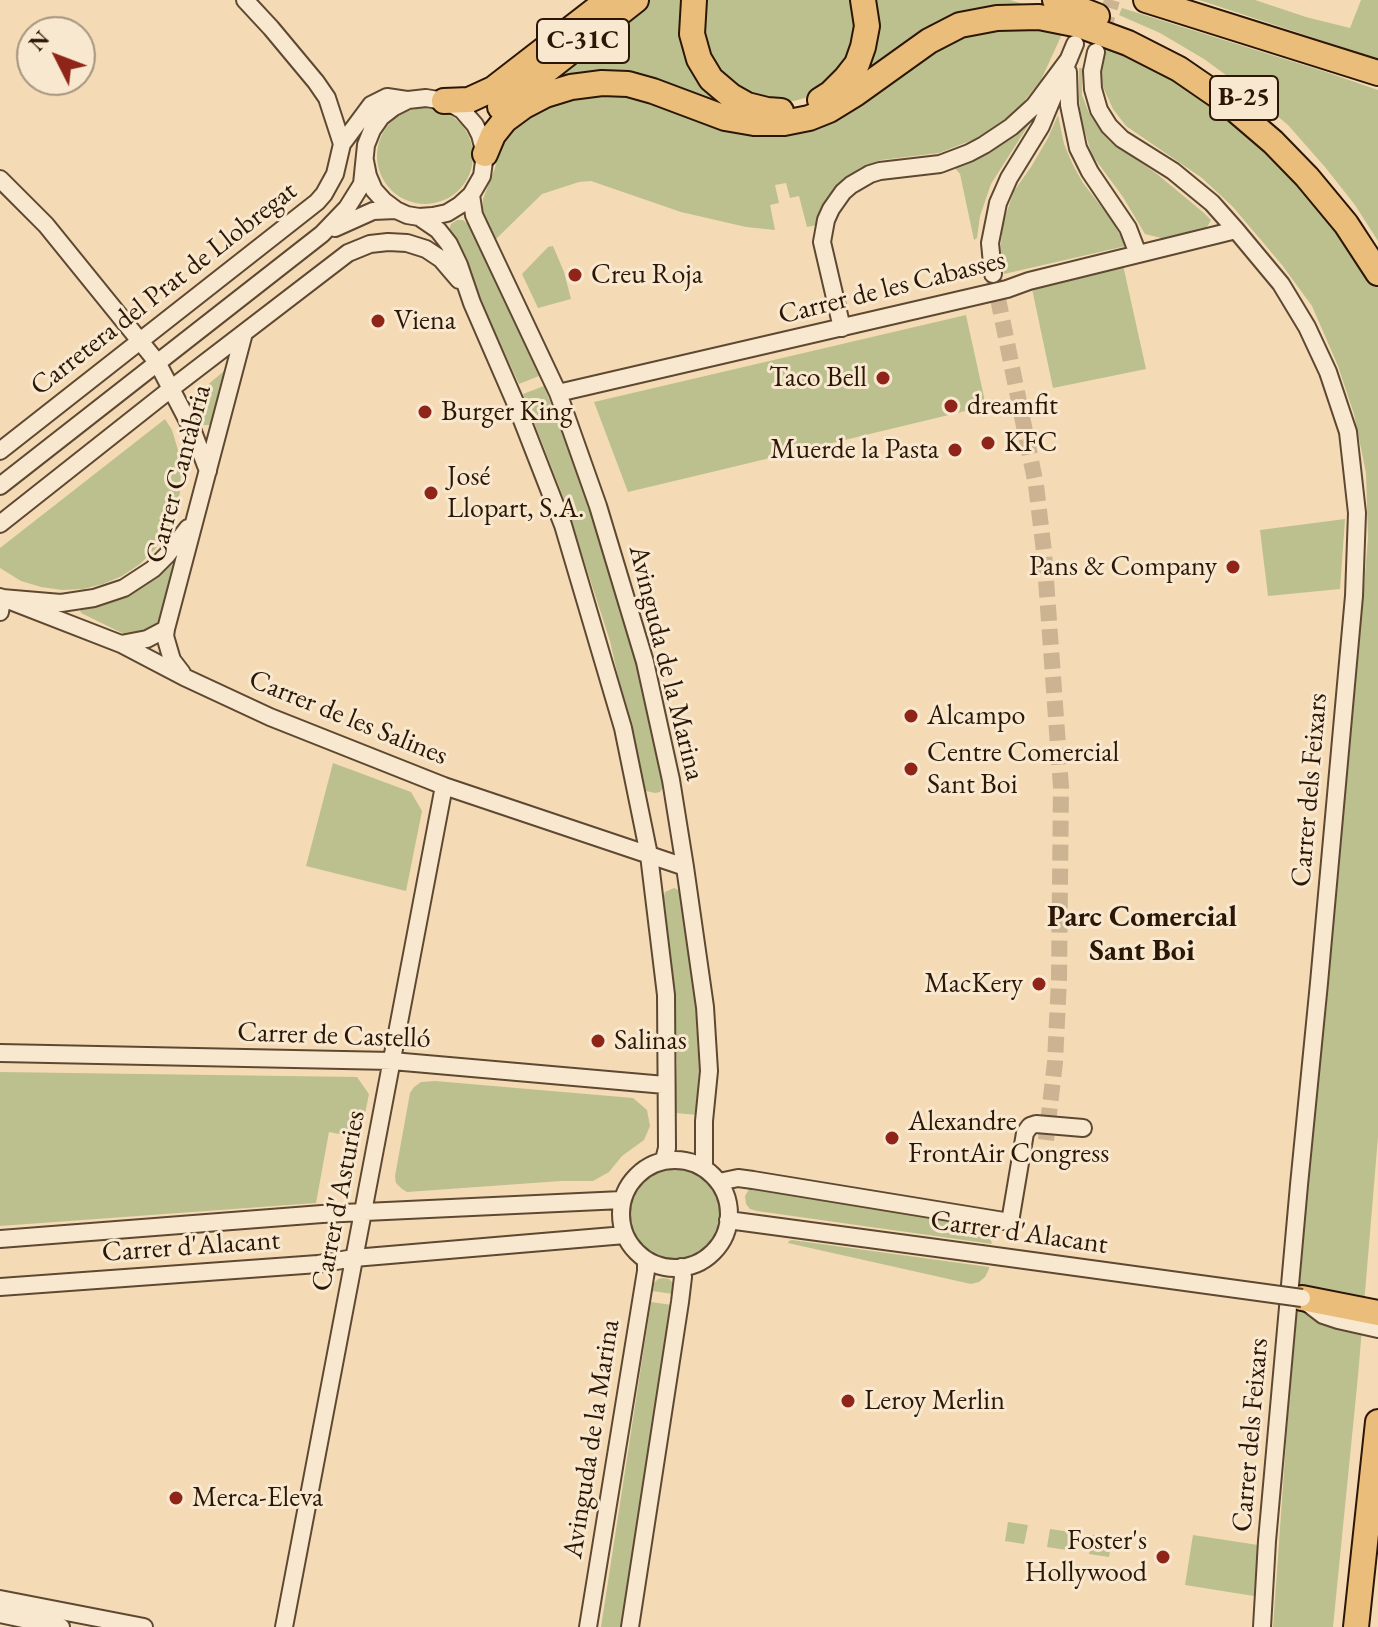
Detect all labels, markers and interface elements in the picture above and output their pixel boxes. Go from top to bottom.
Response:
north arrow [16,16,96,96]
road number: C-31C [537,19,629,63]
text: N [23,25,56,57]
road number: B-25 [1210,76,1278,120]
street label: Carretera del Prat de Llobregat [24,175,304,403]
street label: Carrer de les Cabasses [775,244,1009,332]
place label: Creu Roja [591,258,703,292]
marker: Creu Roja [566,266,584,284]
place label: Viena [394,304,456,338]
marker: Viena [369,312,387,330]
place label: Taco Bell [769,361,867,395]
marker: Taco Bell [874,369,892,387]
street label: Carrer Cantàbria [139,381,219,567]
place label: dreamfit [967,389,1058,423]
place label: Burger King [441,395,572,429]
marker: dreamfit [942,397,960,415]
marker: Burger King [416,403,434,421]
place label: KFC [1004,426,1057,460]
place label: Muerde la Pasta [770,433,939,467]
marker: KFC [979,434,997,452]
marker: Muerde la Pasta [946,441,964,459]
place label: José Llopart, S.A. [447,460,585,526]
marker: José Llopart, S.A. [422,484,440,502]
street label: Avinguda de la Marina [621,542,711,784]
place label: Pans & Company [1029,550,1217,584]
marker: Pans & Company [1224,558,1242,576]
street label: Carrer de les Salines [244,663,452,773]
street label: Carrer dels Feixars [1285,692,1335,888]
place label: Alcampo [927,699,1025,733]
marker: Alcampo [902,707,920,725]
place label: Centre Comercial Sant Boi [927,736,1119,802]
marker: Centre Comercial Sant Boi [902,760,920,778]
district label: Parc Comercial Sant Boi [1047,900,1237,970]
place label: MacKery [924,967,1023,1001]
marker: MacKery [1030,975,1048,993]
street label: Carrer de Castelló [237,1016,431,1056]
place label: Salinas [614,1024,687,1058]
marker: Salinas [589,1032,607,1050]
place label: Alexandre FrontAir Congress [908,1105,1109,1171]
street label: Carrer d'Asturies [305,1108,373,1294]
marker: Alexandre FrontAir Congress [883,1129,901,1147]
street label: Carrer d'Alacant [928,1204,1110,1262]
street label: Carrer d'Alacant [101,1224,281,1270]
street label: Avinguda de la Marina [557,1317,627,1561]
street label: Carrer dels Feixars [1226,1337,1276,1533]
place label: Leroy Merlin [864,1384,1005,1418]
marker: Leroy Merlin [839,1392,857,1410]
place label: Merca-Eleva [192,1481,323,1515]
marker: Merca-Eleva [167,1489,185,1507]
place label: Foster's Hollywood [1025,1524,1147,1590]
marker: Foster's Hollywood [1154,1548,1172,1566]

